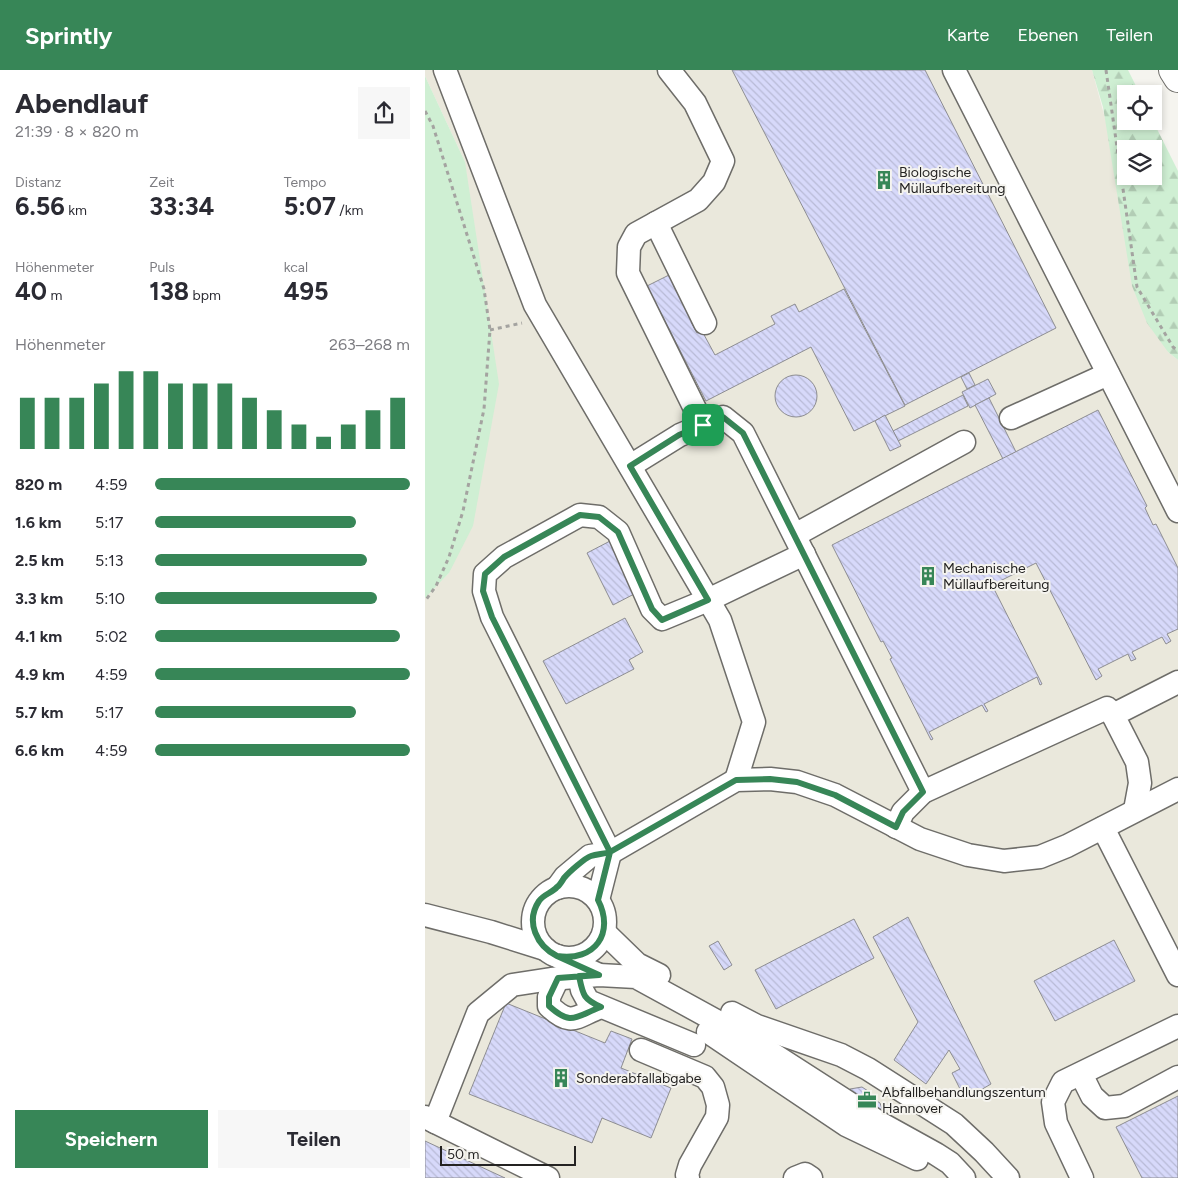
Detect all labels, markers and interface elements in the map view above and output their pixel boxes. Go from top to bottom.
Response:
text: Sprintly [25,21,112,50]
text: Karte [947,24,989,46]
text: Ebenen [1017,24,1078,46]
text: Teilen [1106,24,1153,46]
map controls [1117,85,1162,185]
button: locate [1117,85,1162,130]
text: Abendlauf [15,86,148,120]
button: share [358,87,410,139]
text: 21:39 · 8 × 820 m [15,122,139,141]
button: layers [1117,140,1162,185]
place label: Biologische Müllaufbereitung [899,164,1006,197]
building icon: Biologische Müllaufbereitung [873,169,895,191]
text: Distanz [15,174,62,191]
text: Zeit [149,174,175,191]
text: Tempo [284,174,326,191]
text: 6.56 [15,191,65,221]
text: 33:34 [149,191,214,221]
text: 5:07 [284,191,336,221]
text: km [65,202,87,219]
text: /km [336,202,363,219]
text: Höhenmeter [15,259,94,276]
text: Puls [149,259,175,276]
text: kcal [284,259,308,276]
text: 40 [15,276,47,306]
text: 138 [149,276,189,306]
text: 495 [284,276,329,306]
text: m [47,287,62,304]
text: bpm [189,287,221,304]
text: Höhenmeter [15,335,105,354]
text: 263–268 m [329,335,410,354]
pin [682,404,724,446]
icon: arrive [689,411,717,439]
text: 820 m [15,475,62,494]
text: 4:59 [95,475,127,494]
text: 1.6 km [15,513,61,532]
text: 5:17 [95,513,123,532]
text: 2.5 km [15,551,64,570]
text: 5:13 [95,551,124,570]
place label: Mechanische Müllaufbereitung [943,560,1050,593]
building icon: Mechanische Müllaufbereitung [917,565,939,587]
text: 3.3 km [15,589,63,608]
text: 5:10 [95,589,125,608]
text: 4.1 km [15,627,62,646]
text: 5:02 [95,627,127,646]
text: 4.9 km [15,665,65,684]
text: 4:59 [95,665,127,684]
text: 5.7 km [15,703,64,722]
text: 5:17 [95,703,123,722]
text: 6.6 km [15,741,64,760]
text: 4:59 [95,741,127,760]
building icon: Sonderabfallabgabe [550,1067,572,1089]
place label: Sonderabfallabgabe [576,1070,702,1087]
place label: Abfallbehandlungszentum Hannover [882,1084,1046,1117]
office icon: Abfallbehandlungszentum Hannover [856,1089,878,1111]
button: Speichern [15,1110,208,1168]
button: Teilen [218,1110,410,1168]
scale bar [440,1143,576,1166]
text: 50 m [447,1146,479,1163]

